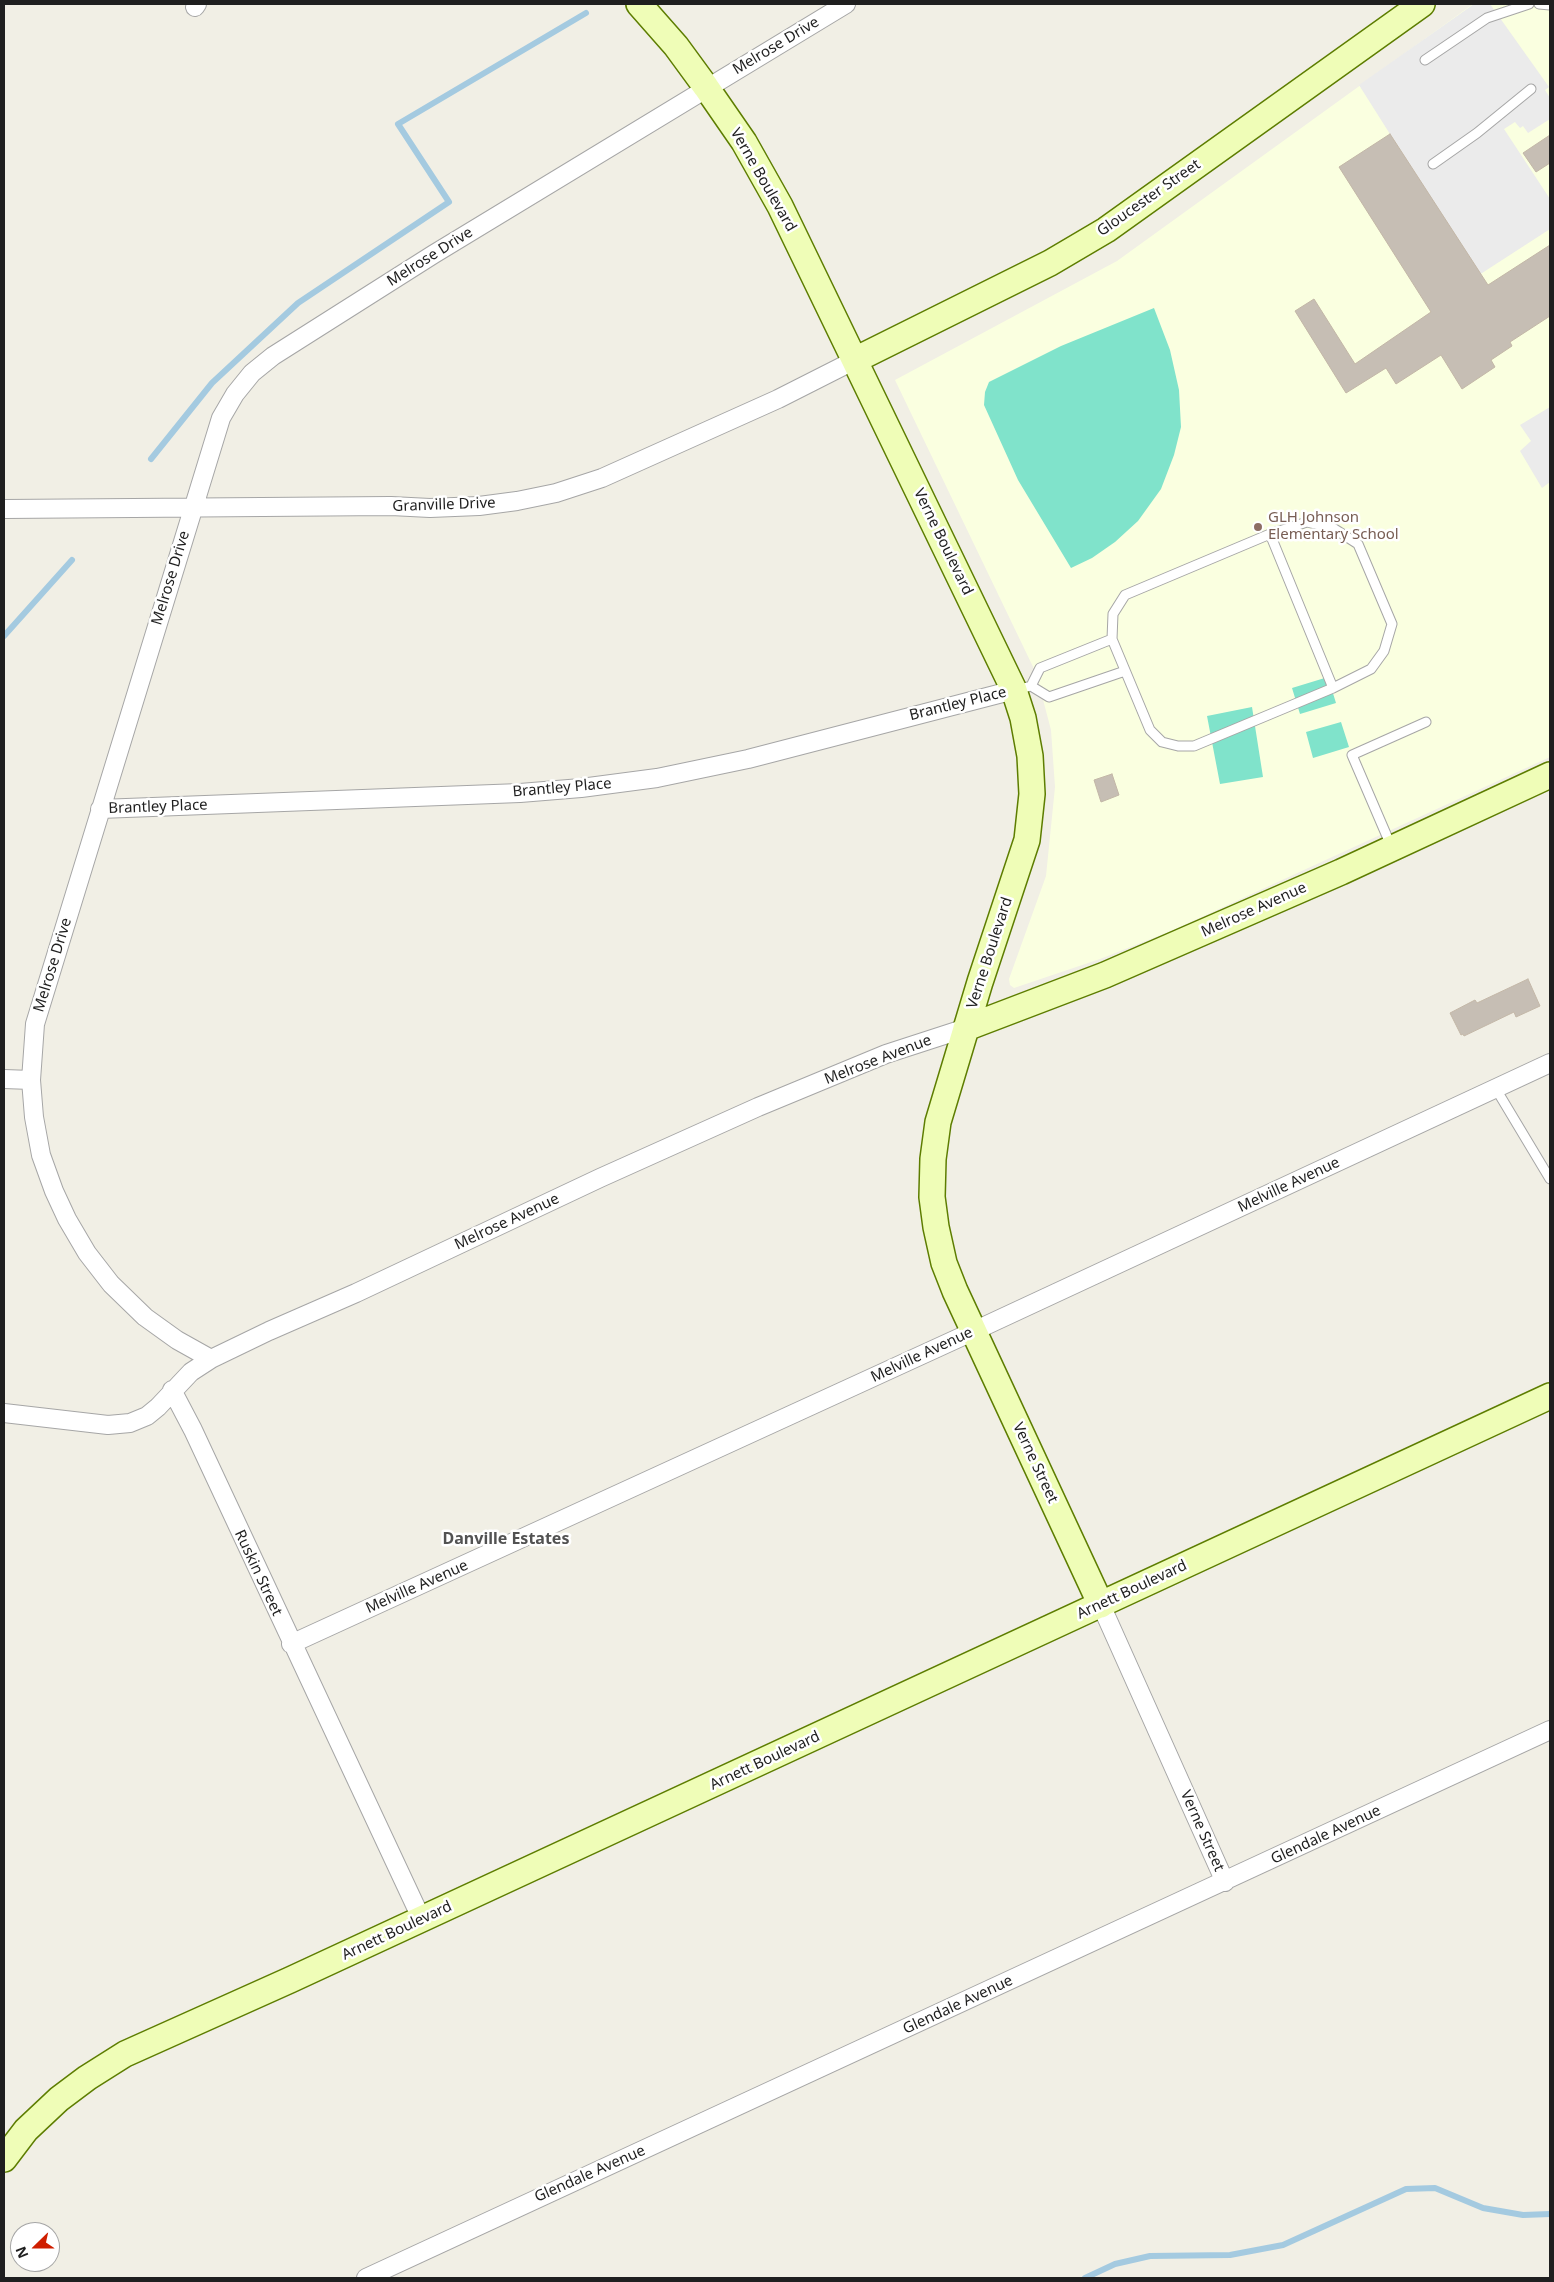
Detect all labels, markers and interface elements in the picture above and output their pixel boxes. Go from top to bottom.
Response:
street label: Melrose Drive [730,13,822,79]
street label: Verne Boulevard [726,125,800,235]
street label: Gloucester Street [1094,156,1204,240]
street label: Melrose Drive [384,224,476,290]
street label: Verne Boulevard [909,486,977,598]
street label: Granville Drive [392,494,496,516]
place label: GLH Johnson Elementary School [1268,509,1399,544]
marker: GLH Johnson Elementary School [1252,521,1264,533]
street label: Melrose Drive [148,529,194,627]
street label: Brantley Place [908,683,1008,725]
street label: Brantley Place [512,775,612,801]
street label: Brantley Place [108,796,208,818]
street label: Melrose Avenue [1199,879,1309,941]
street label: Verne Boulevard [963,895,1017,1011]
street label: Melrose Drive [30,916,76,1014]
street label: Melrose Avenue [822,1031,934,1089]
street label: Melville Avenue [1235,1154,1343,1216]
street label: Melrose Avenue [452,1190,562,1254]
street label: Melville Avenue [868,1324,976,1386]
street label: Verne Street [1008,1420,1062,1506]
street label: Ruskin Street [230,1527,286,1619]
district label: Danville Estates [443,1529,569,1549]
street label: Melville Avenue [363,1556,471,1618]
street label: Arnett Boulevard [1074,1557,1190,1623]
street label: Arnett Boulevard [707,1728,823,1794]
street label: Verne Street [1176,1788,1228,1874]
street label: Glendale Avenue [1268,1802,1384,1868]
street label: Arnett Boulevard [339,1898,455,1964]
street label: Glendale Avenue [900,1972,1016,2038]
street label: Glendale Avenue [532,2142,648,2206]
north arrow [10,2222,60,2272]
text: N [11,2244,33,2261]

